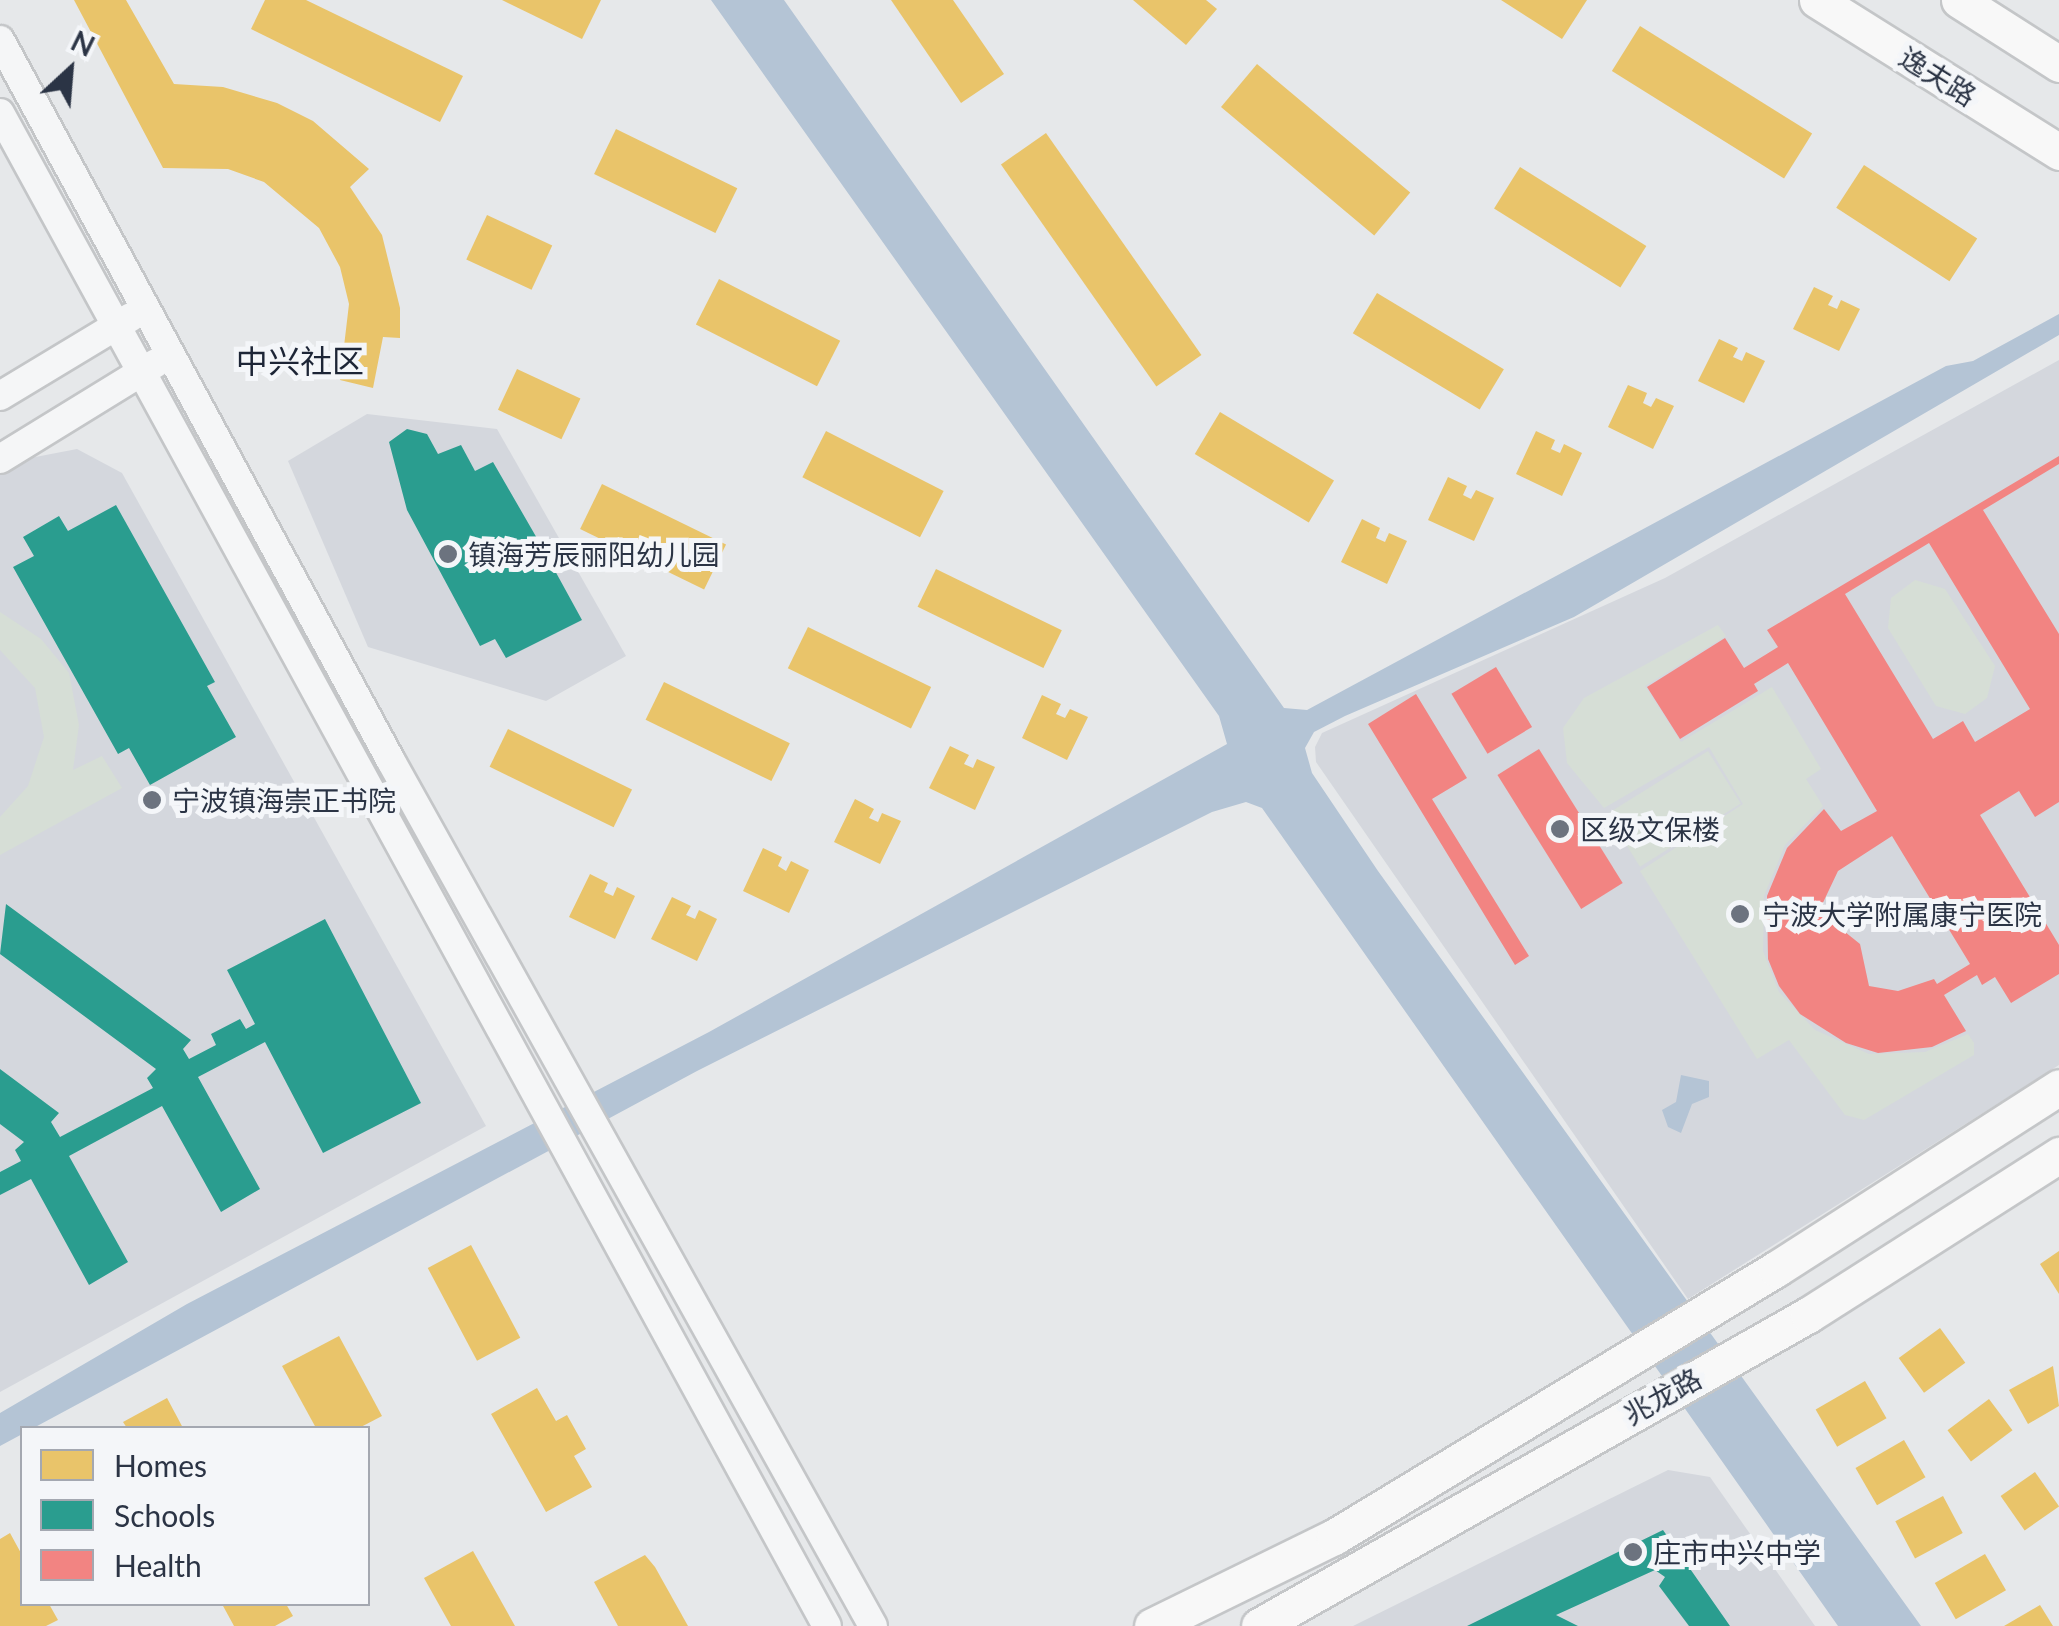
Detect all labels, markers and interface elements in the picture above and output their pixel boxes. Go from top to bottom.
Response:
north arrow [20,20,120,120]
text: N [66,23,100,63]
street label: 逸夫路 [1893,39,1983,113]
district label: 中兴社区 [236,342,364,380]
place label: 镇海芳辰丽阳幼儿园 [468,537,720,571]
marker: 镇海芳辰丽阳幼儿园 [437,543,459,565]
place label: 宁波镇海崇正书院 [172,783,396,817]
marker: 宁波镇海崇正书院 [141,789,163,811]
place label: 区级文保楼 [1580,812,1720,846]
marker: 区级文保楼 [1549,818,1571,840]
place label: 宁波大学附属康宁医院 [1762,897,2042,931]
marker: 宁波大学附属康宁医院 [1727,901,1753,927]
street label: 兆龙路 [1617,1361,1707,1431]
legend [20,1426,370,1606]
text: Homes [114,1447,207,1483]
text: Schools [114,1497,215,1533]
place label: 庄市中兴中学 [1653,1535,1821,1569]
marker: 庄市中兴中学 [1622,1541,1644,1563]
text: Health [114,1547,202,1583]

